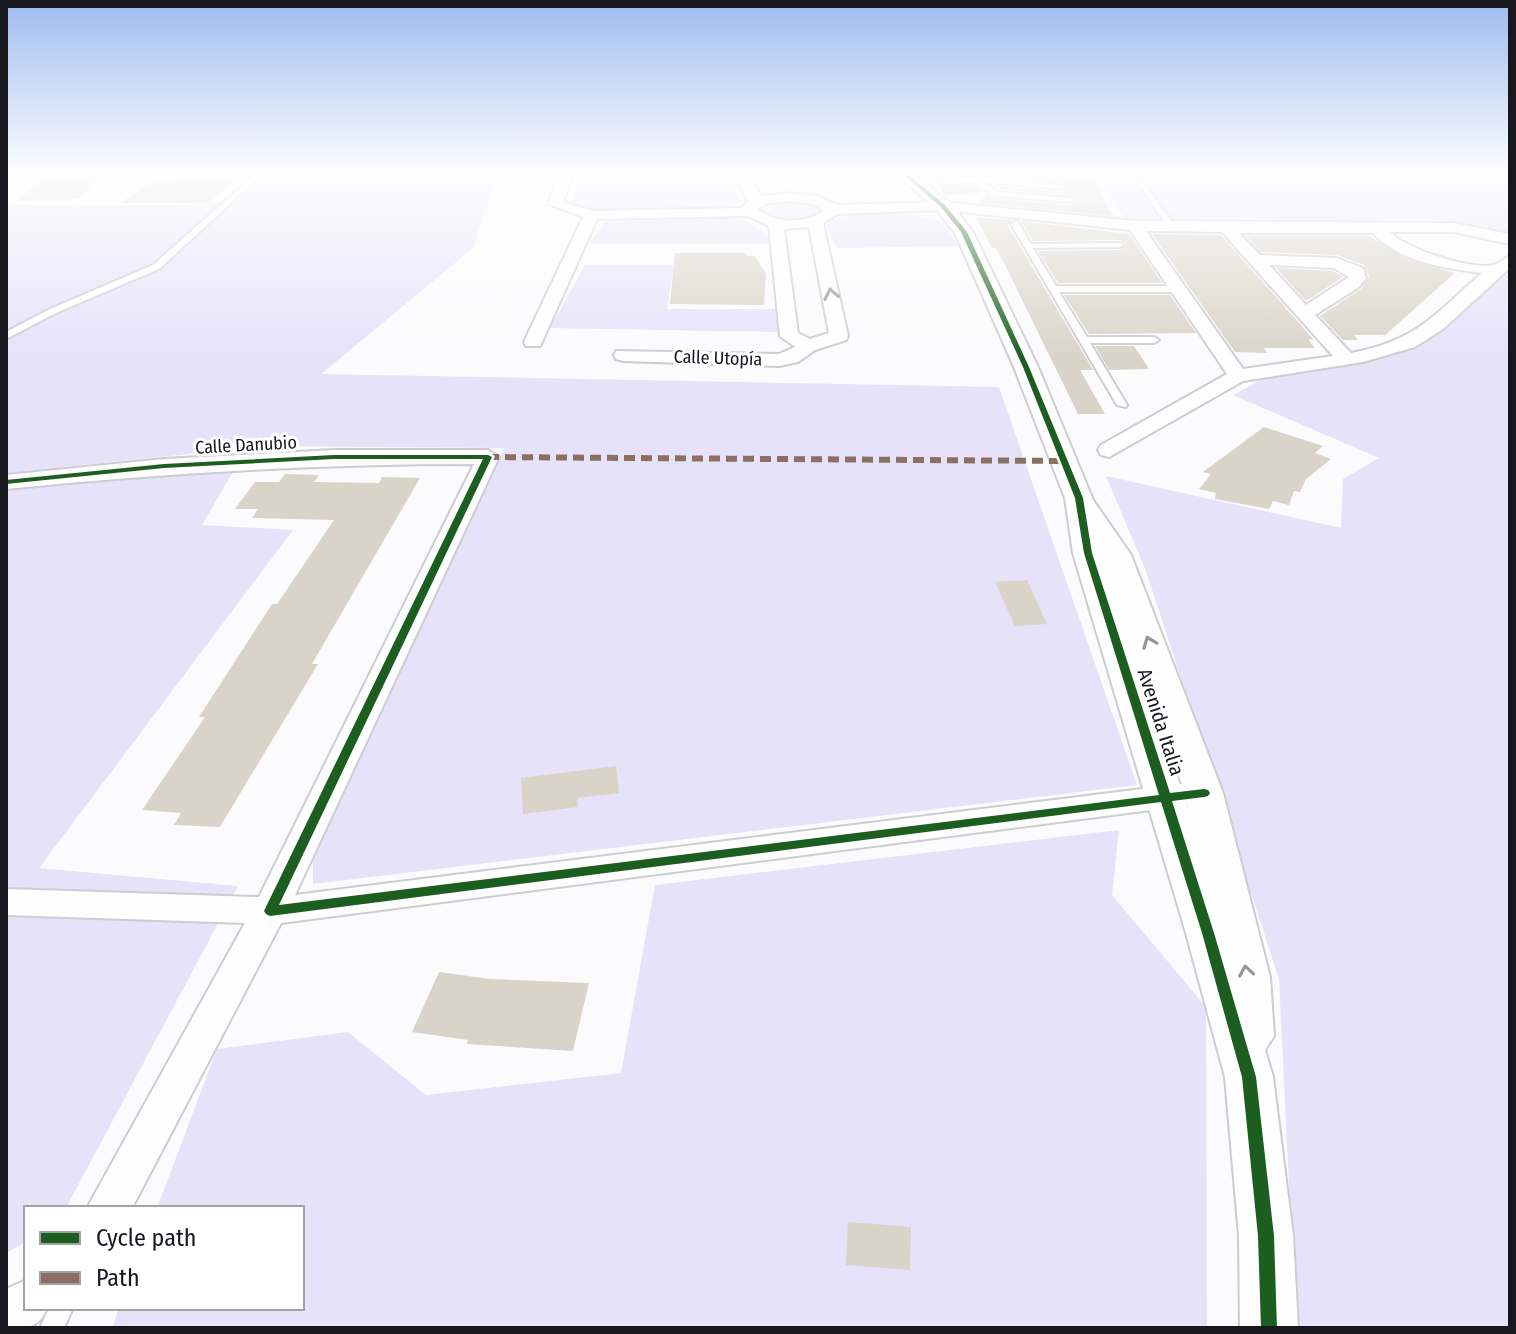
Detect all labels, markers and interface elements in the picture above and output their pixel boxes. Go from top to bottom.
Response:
one-way arrow [823,288,840,301]
street label: Calle Utopía [673,345,763,371]
street label: Calle Danubio [195,431,297,459]
one-way arrow [1142,636,1159,650]
street label: Avenida Italia [1132,665,1190,779]
one-way arrow [1239,964,1256,978]
legend [24,1206,304,1310]
text: Cycle path [96,1224,196,1252]
text: Path [96,1264,140,1292]

